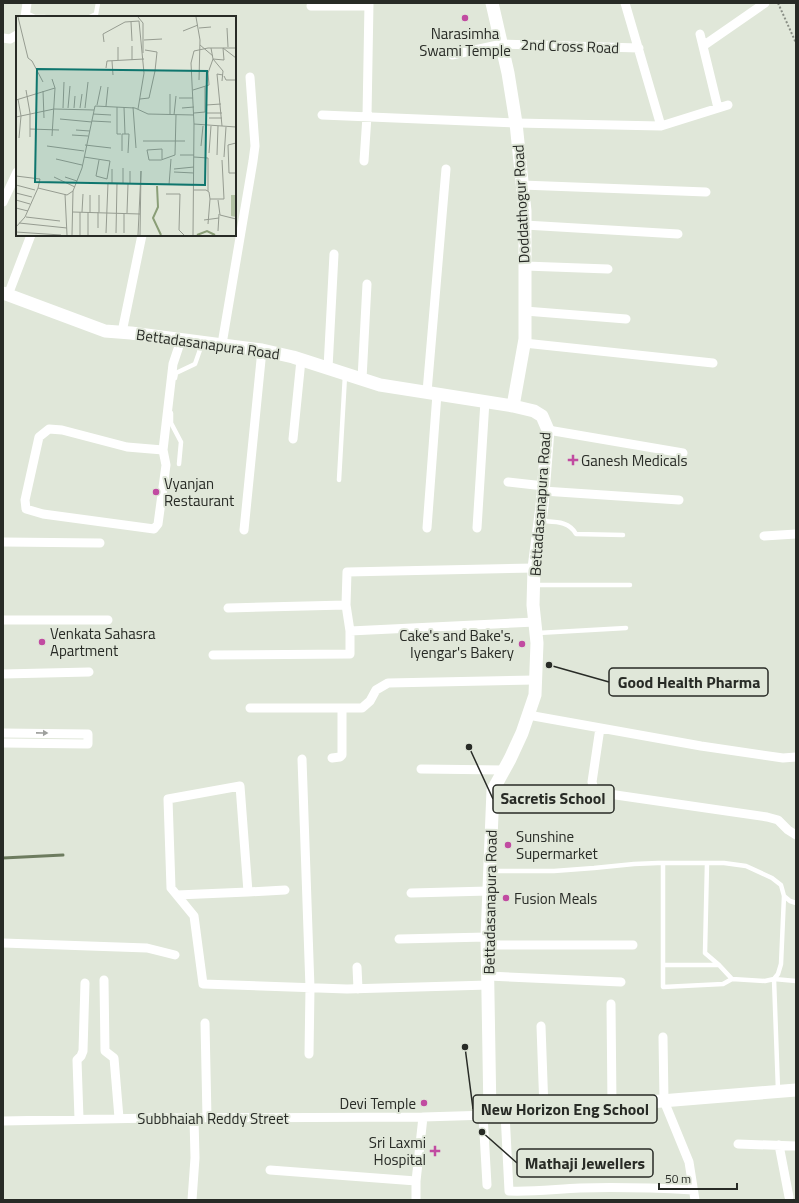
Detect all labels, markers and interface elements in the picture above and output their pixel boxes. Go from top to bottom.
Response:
marker: Narasimha Swami Temple [460,13,470,23]
inset map [16,16,236,236]
place label: Narasimha Swami Temple [419,22,511,62]
street label: 2nd Cross Road [520,33,620,59]
street label: Doddathogur Road [506,144,536,264]
street label: Bettadasanapura Road [135,323,281,365]
street label: Bettadasanapura Road [523,431,557,577]
place label: Ganesh Medicals [581,449,688,472]
marker: Ganesh Medicals [568,455,578,465]
place label: Vyanjan Restaurant [164,472,235,512]
marker: Vyanjan Restaurant [151,487,161,497]
place label: Venkata Sahasra Apartment [50,622,156,662]
place label: Cake's and Bake's, Iyengar's Bakery [399,624,514,664]
marker: Venkata Sahasra Apartment [37,637,47,647]
marker: Cake's and Bake's, Iyengar's Bakery [517,639,527,649]
callout: Good Health Pharma [609,668,768,696]
text: Good Health Pharma [618,670,760,694]
one-way arrow [36,730,49,736]
callout: Sacretis School [493,785,614,813]
text: Sacretis School [500,786,606,810]
place label: Sunshine Supermarket [516,825,599,865]
street label: Bettadasanapura Road [477,829,503,975]
marker: Sunshine Supermarket [503,840,513,850]
place label: Fusion Meals [514,887,597,910]
marker: Fusion Meals [501,893,511,903]
place label: Devi Temple [339,1092,416,1115]
callout: New Horizon Eng School [473,1095,657,1123]
text: New Horizon Eng School [481,1097,649,1121]
marker: Devi Temple [419,1098,429,1108]
street label: Subbhaiah Reddy Street [137,1107,289,1130]
place label: Sri Laxmi Hospital [369,1131,426,1171]
marker: Sri Laxmi Hospital [429,1145,441,1157]
callout: Mathaji Jewellers [517,1149,653,1177]
text: Mathaji Jewellers [525,1151,645,1175]
scale bar [659,1165,737,1191]
text: 50 m [665,1169,691,1188]

